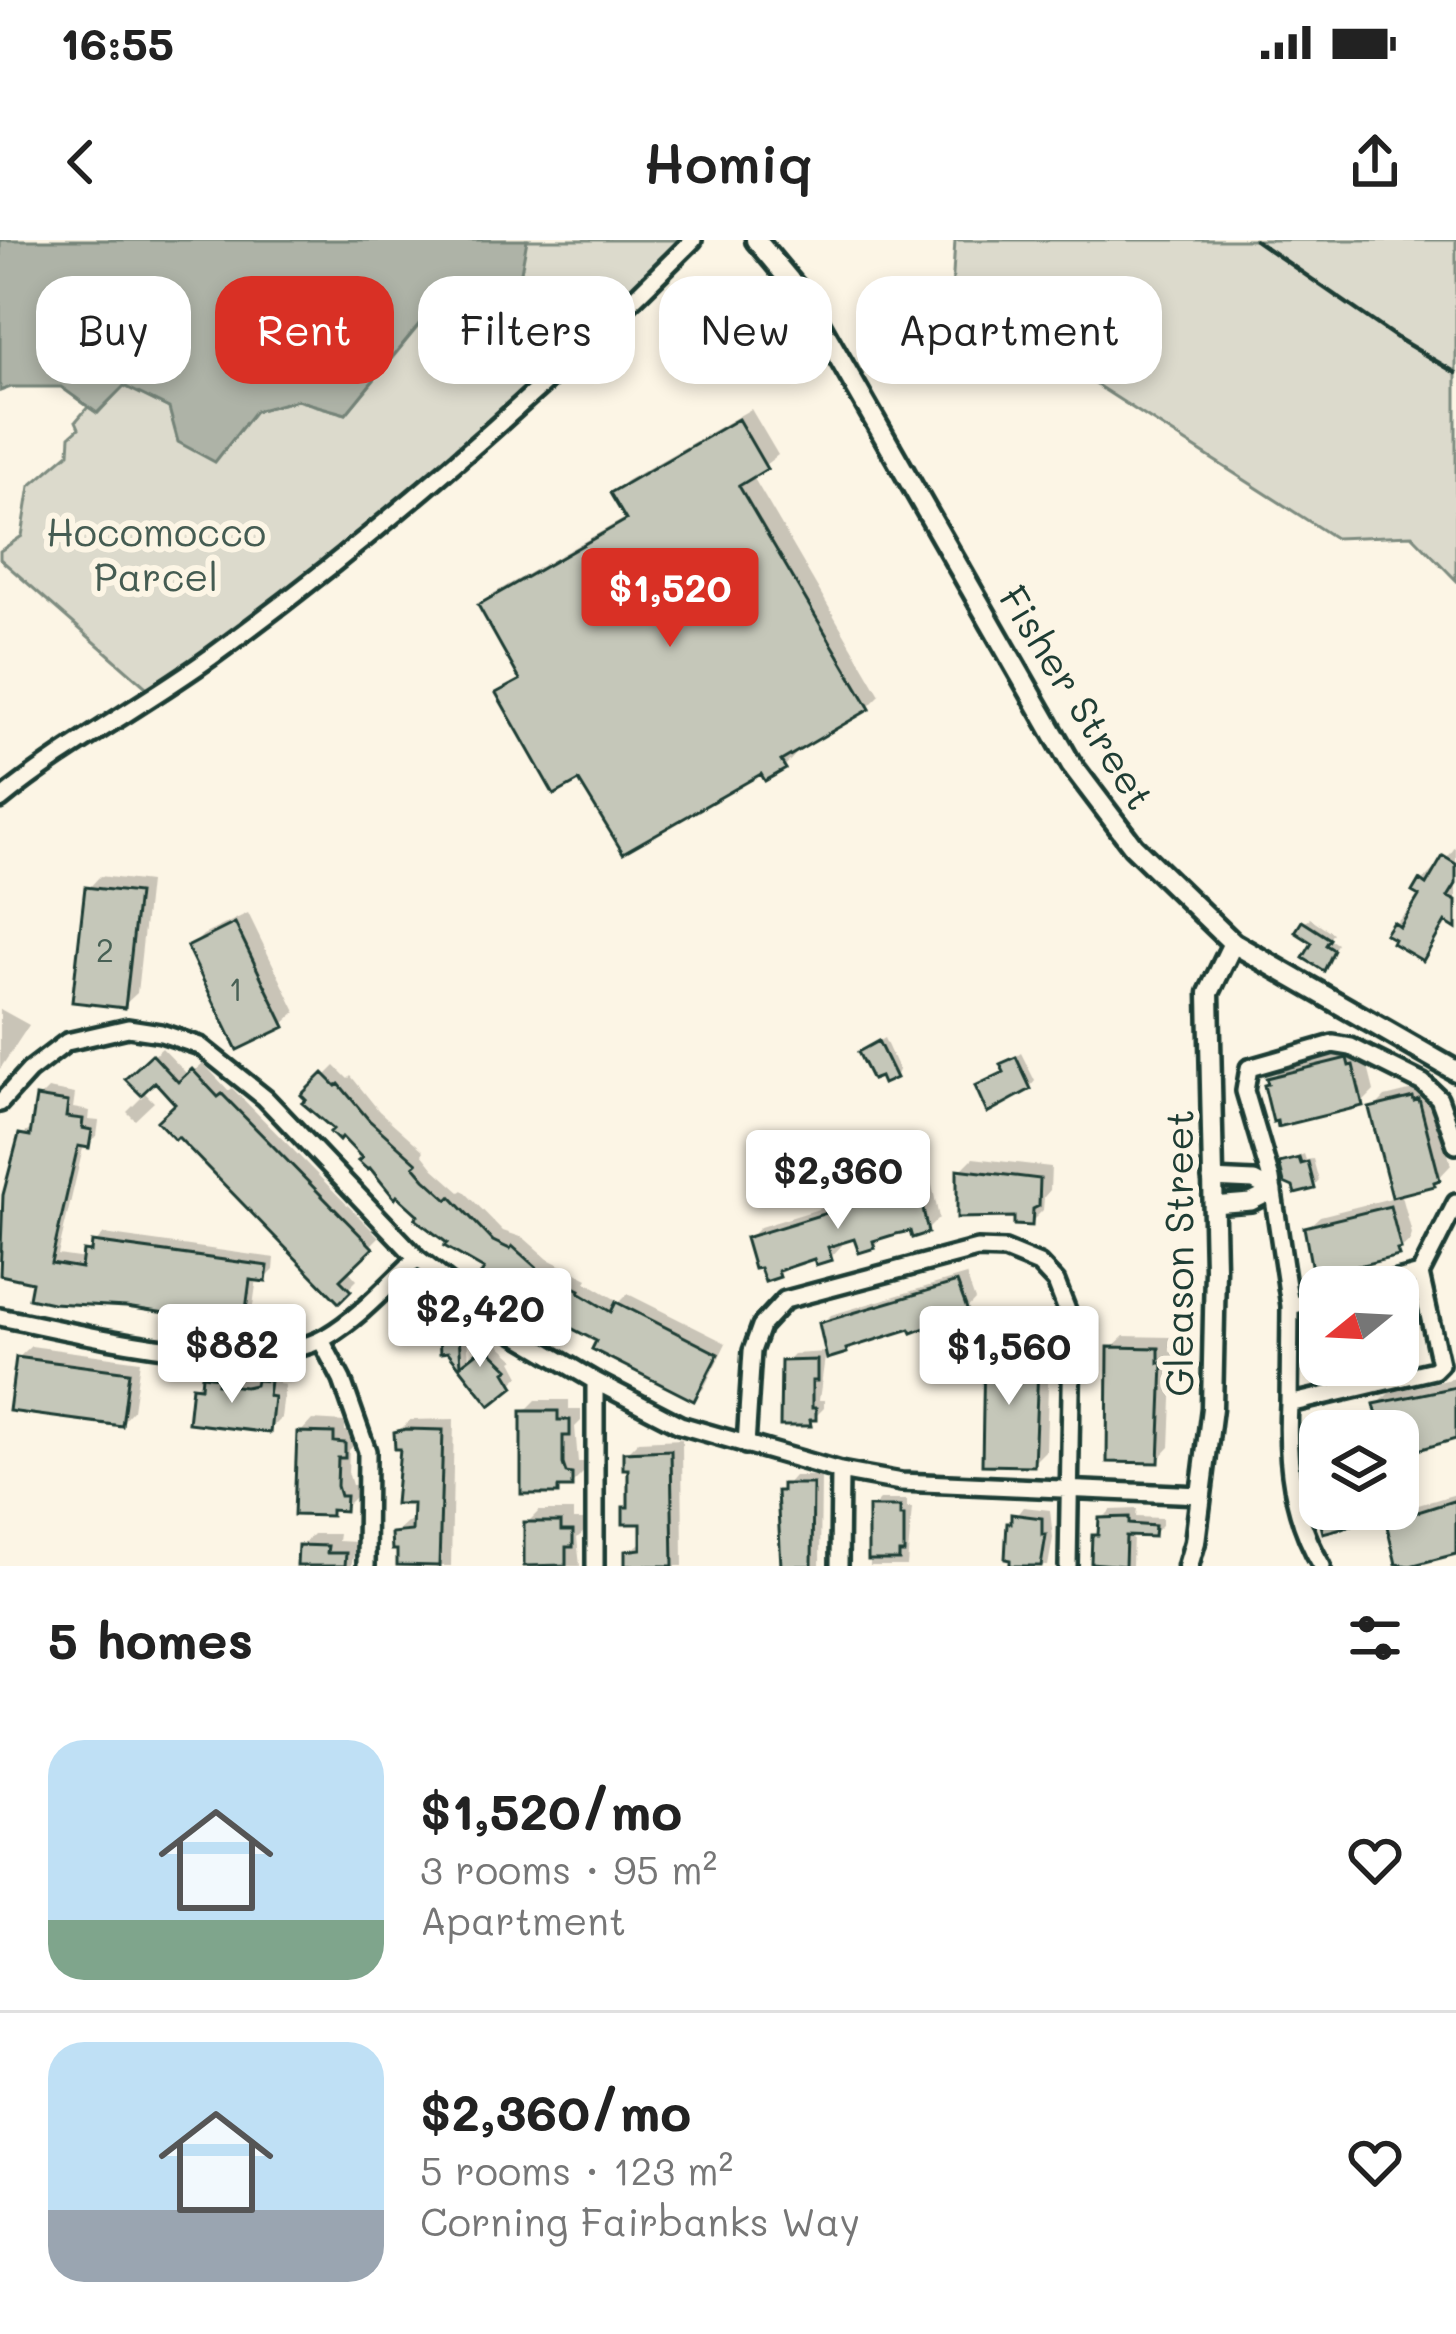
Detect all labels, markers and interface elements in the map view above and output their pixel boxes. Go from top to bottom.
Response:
text: 16:55 [60,13,174,71]
text: Homiq [643,127,813,198]
icon: back [48,129,114,195]
icon: share [1342,129,1408,195]
chip: Buy [36,276,191,384]
chip: Rent [215,276,394,384]
chip: Filters [418,276,635,384]
chip: New [659,276,832,384]
chip: Apartment [856,276,1162,384]
park label: Hocomocco Parcel [46,505,266,601]
pin: $1,520 [572,548,768,650]
text: $1,520 [608,561,732,612]
street label: Fisher Street [989,575,1167,819]
house number: 2 [96,927,114,970]
house number: 1 [229,966,243,1009]
street label: Gleason Street [1152,1109,1203,1397]
pin: $2,360 [740,1130,936,1232]
text: $2,360 [773,1143,903,1194]
north arrow [1299,1266,1419,1386]
map controls [1299,1266,1419,1530]
pin: $2,420 [382,1268,578,1370]
text: $2,420 [415,1281,545,1332]
pin: $882 [161,1304,303,1406]
pin: $1,560 [911,1306,1107,1408]
text: $882 [185,1317,279,1368]
text: $1,560 [947,1319,1071,1370]
button: layers [1299,1410,1419,1530]
text: 5 homes [48,1605,253,1672]
icon: filters [1342,1605,1408,1671]
text: $1,520/mo [420,1776,682,1843]
icon: home [144,1788,288,1932]
icon: heart [1342,1827,1408,1893]
text: 3 rooms · 95 m² [420,1843,717,1894]
text: Apartment [420,1894,626,1945]
text: $2,360/mo [420,2077,691,2144]
icon: home [144,2090,288,2234]
icon: heart [1342,2129,1408,2195]
text: 5 rooms · 123 m² [420,2144,733,2195]
text: Corning Fairbanks Way [420,2195,860,2246]

